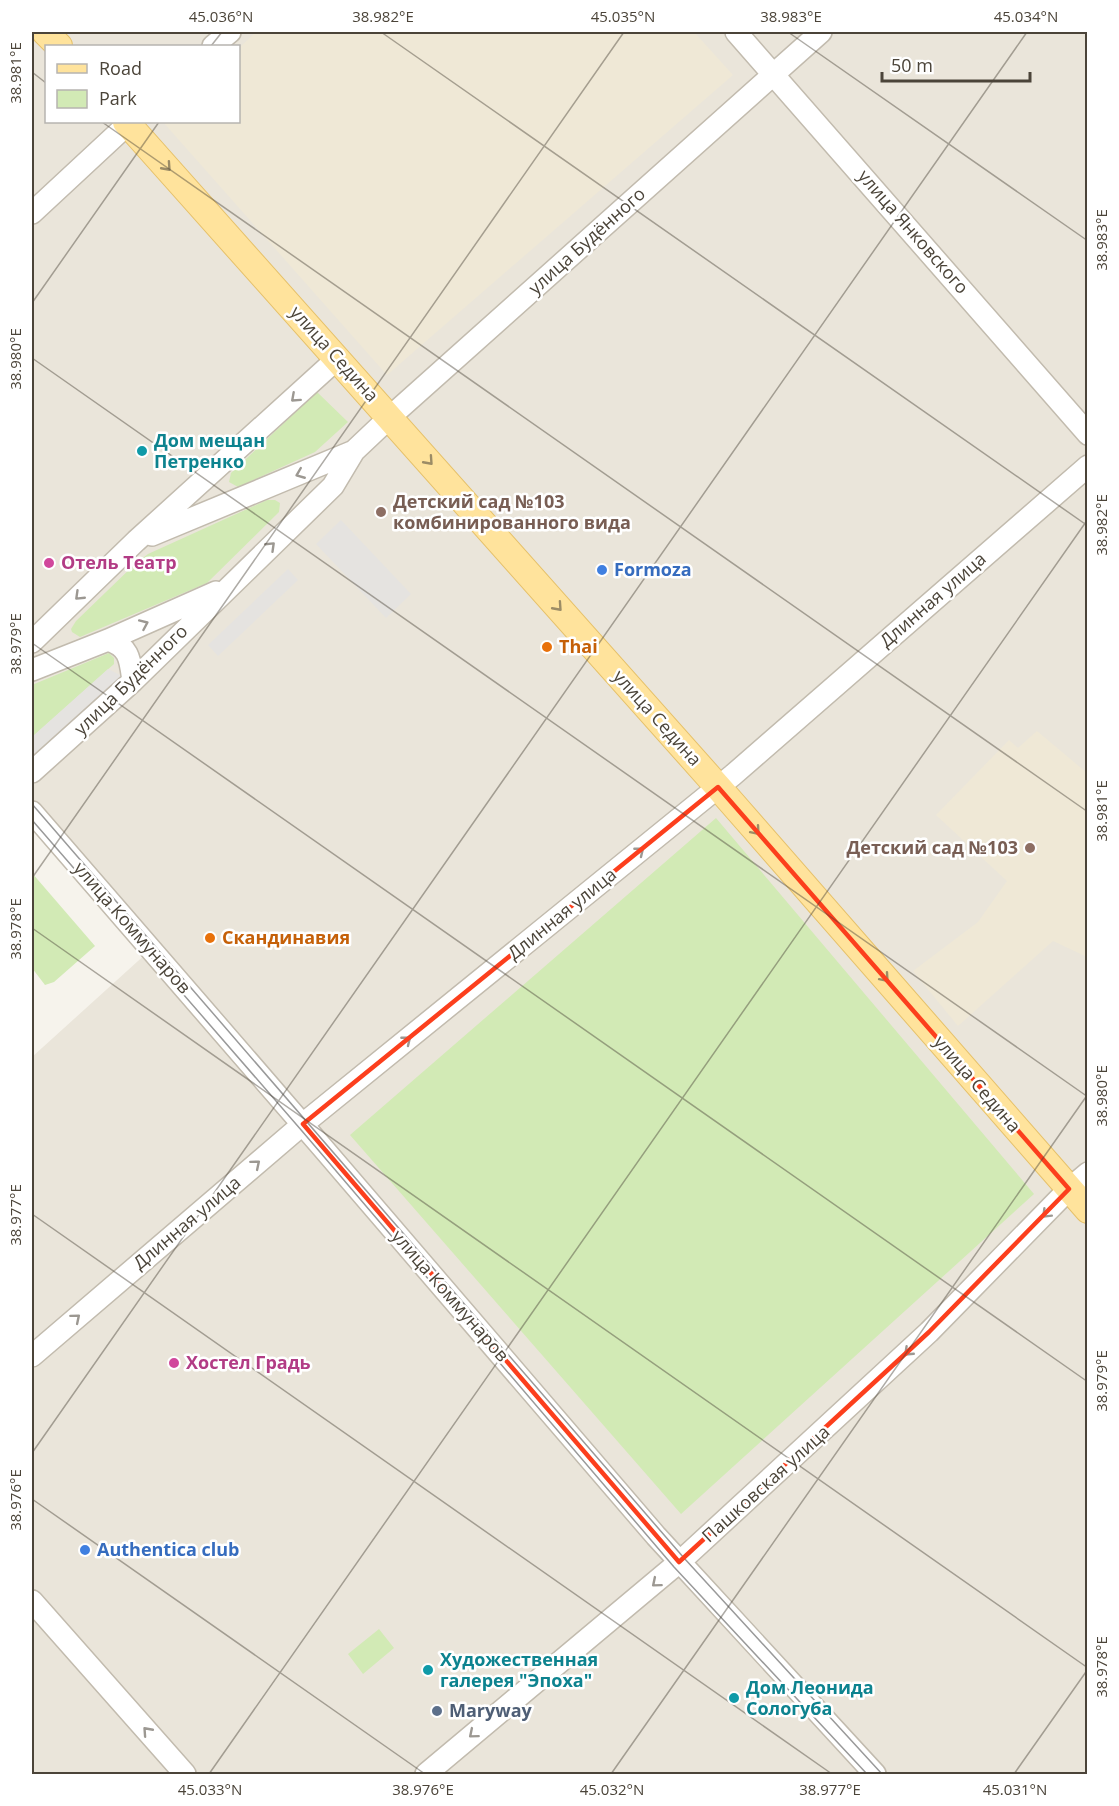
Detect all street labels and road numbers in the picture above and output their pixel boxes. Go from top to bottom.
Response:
street label: улица Янковского [853,164,974,299]
street label: улица Будённого [523,181,650,299]
street label: улица Седина [285,300,384,406]
street label: Длинная улица [874,546,991,652]
street label: улица Будённого [68,619,192,740]
street label: улица Седина [608,664,707,770]
street label: улица Коммунаров [69,856,197,998]
street label: Длинная улица [502,862,621,965]
street label: улица Седина [929,1030,1027,1137]
street label: Длинная улица [128,1170,245,1274]
street label: улица Коммунаров [387,1224,515,1366]
street label: Пашковская улица [696,1419,834,1547]

